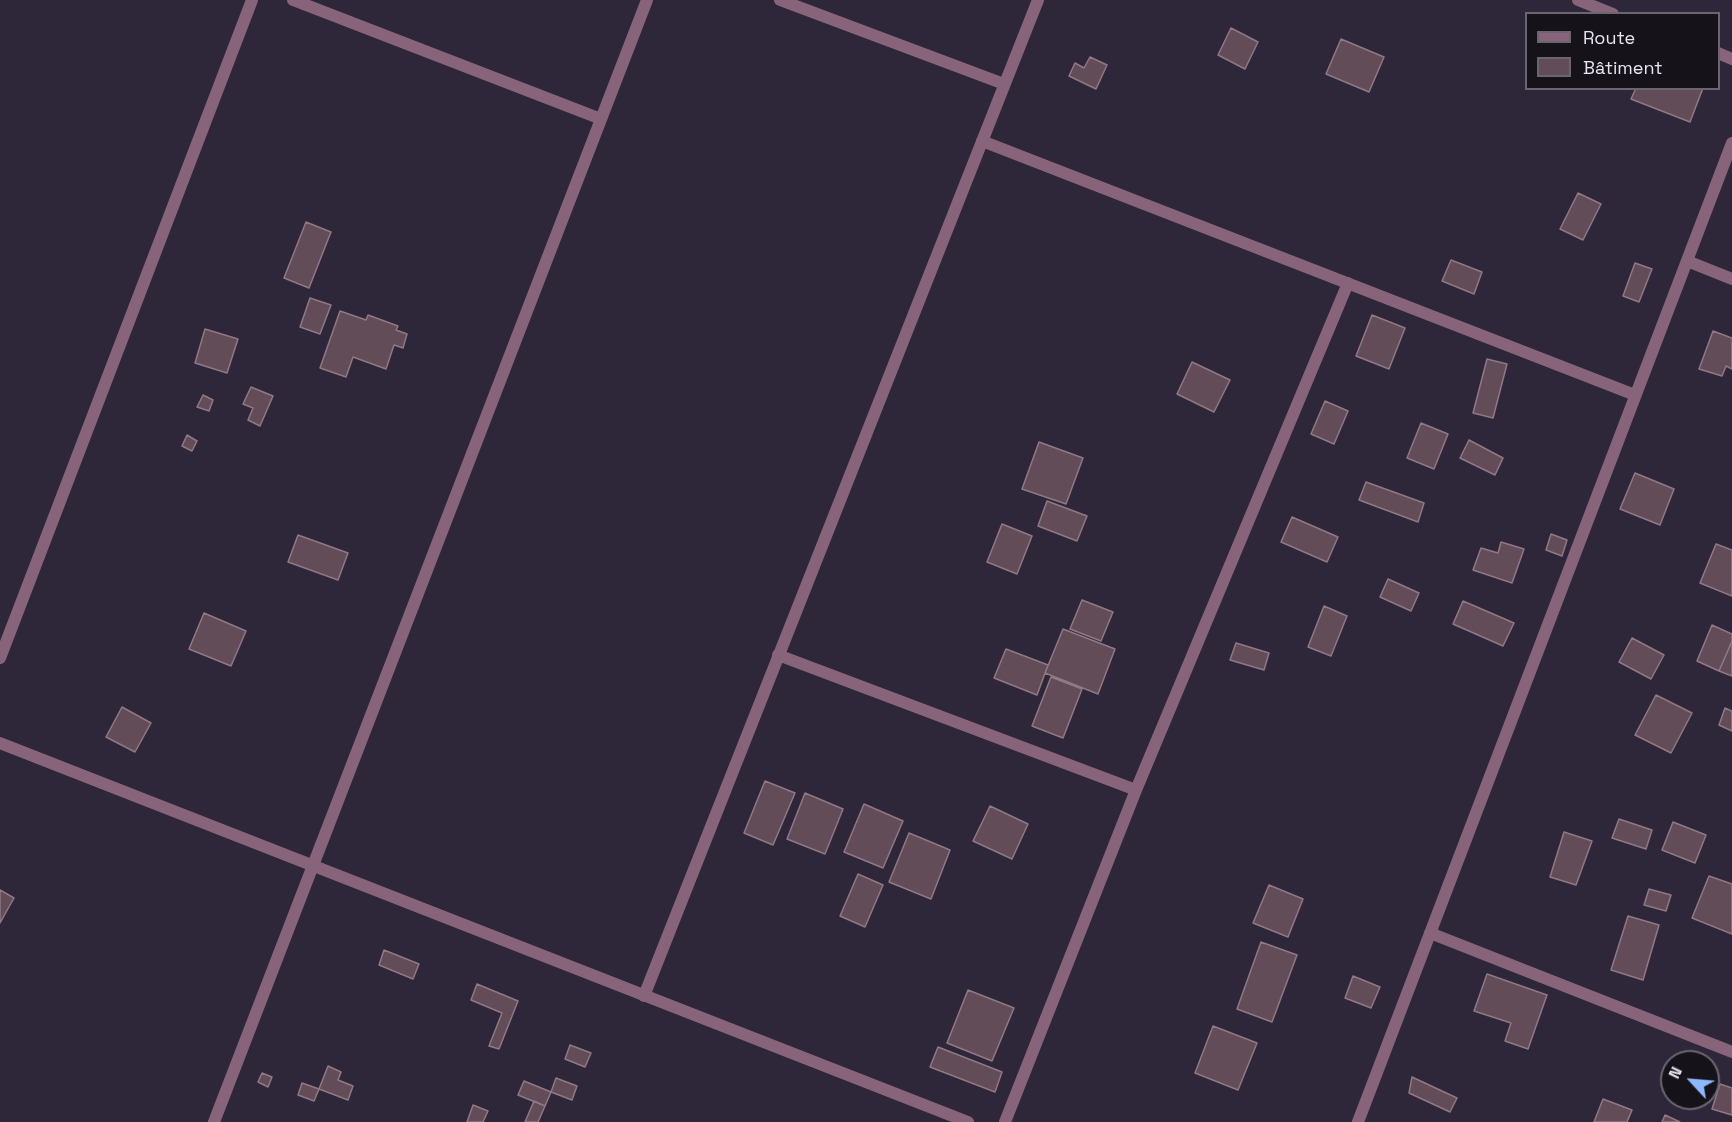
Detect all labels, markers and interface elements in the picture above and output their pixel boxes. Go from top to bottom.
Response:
legend [1525,12,1720,90]
text: Route [1583,26,1635,49]
text: Bâtiment [1583,56,1663,79]
north arrow [1660,1050,1720,1110]
text: N [1663,1063,1687,1082]

